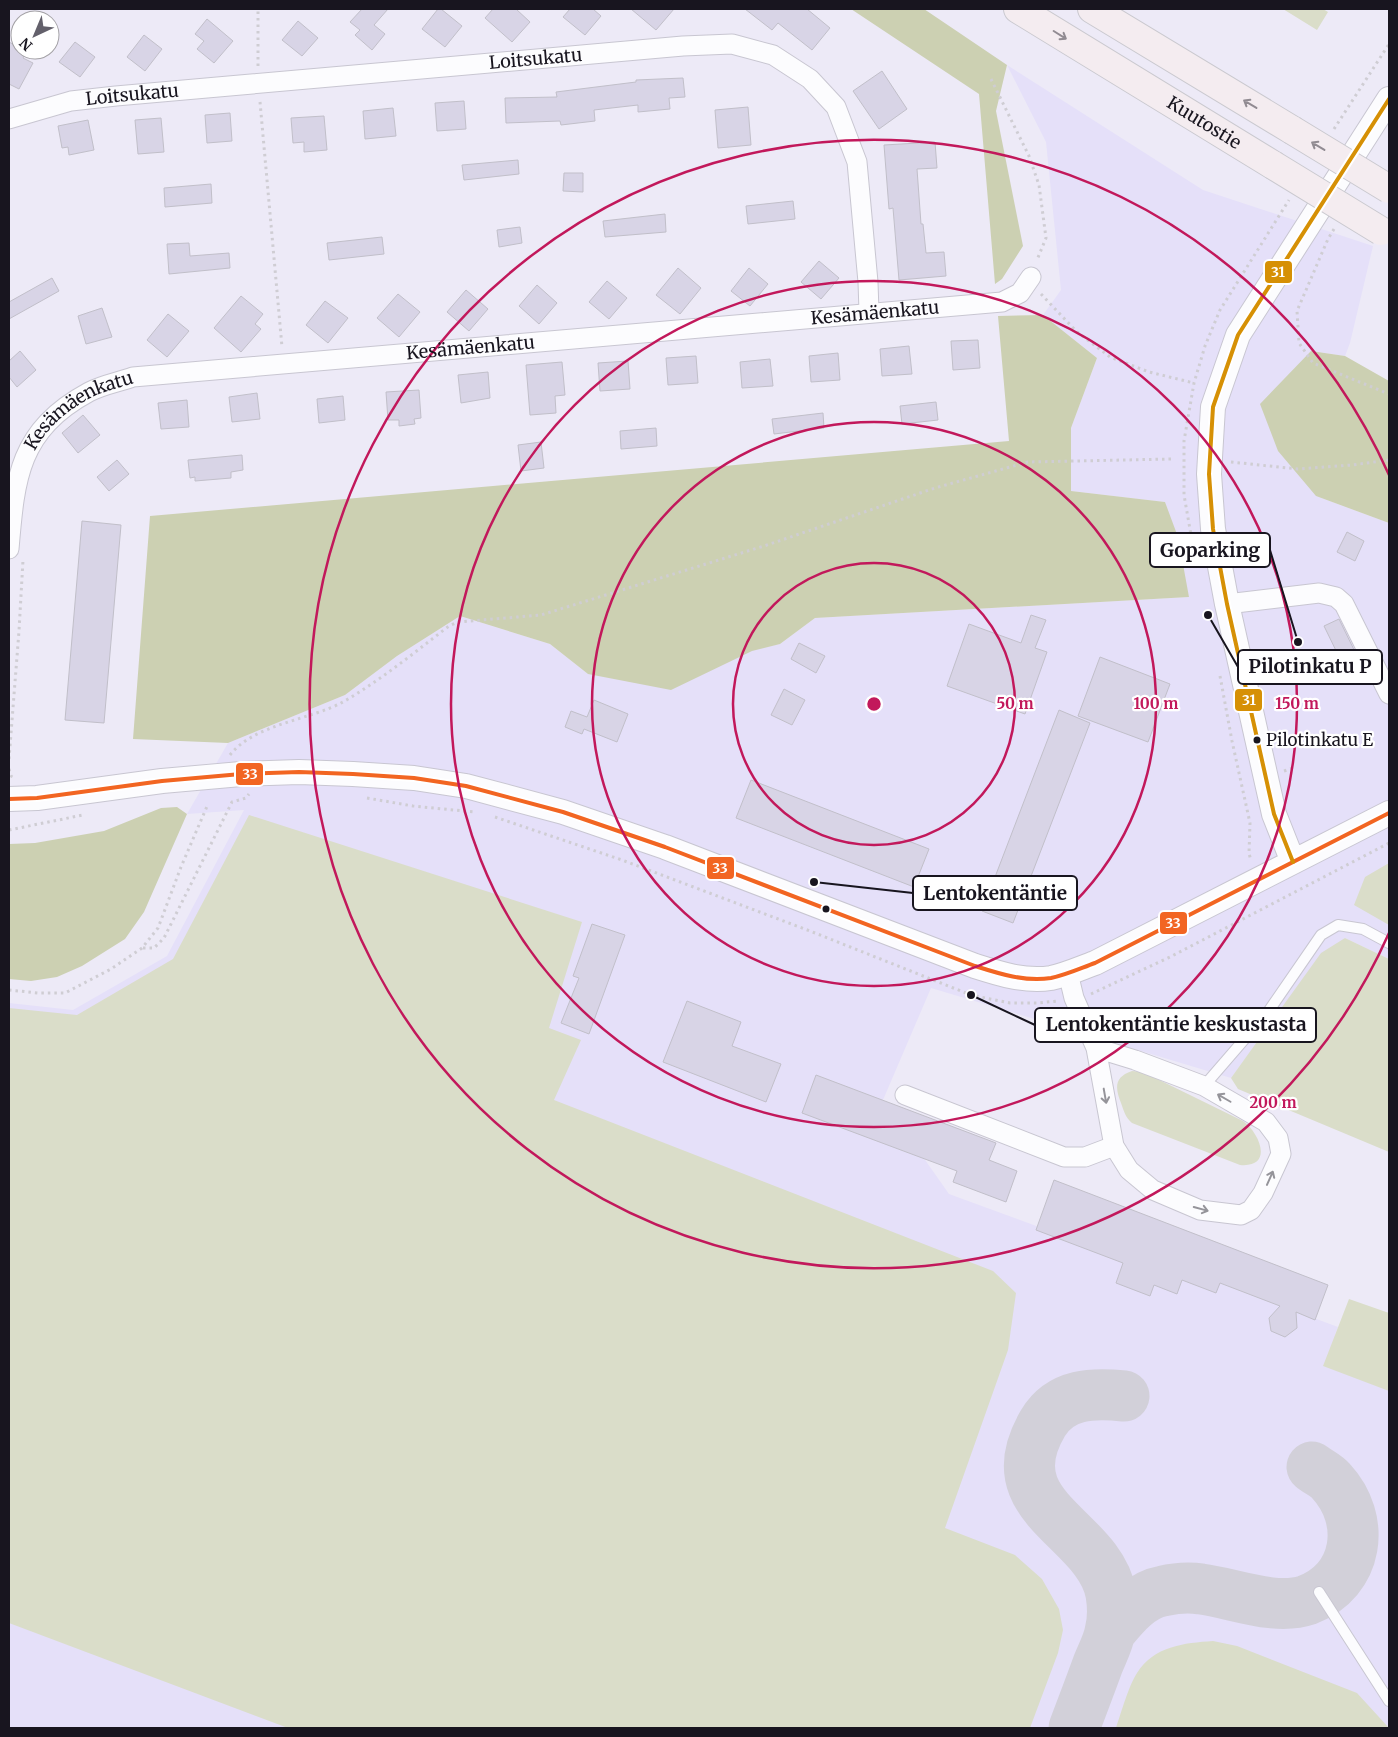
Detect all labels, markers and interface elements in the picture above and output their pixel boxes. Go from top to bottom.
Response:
north arrow [10,10,60,60]
one-way arrow [1052,30,1066,40]
text: N [16,34,36,55]
street label: Loitsukatu [488,43,583,74]
street label: Loitsukatu [84,79,180,110]
street label: Kuutostie [1163,91,1246,154]
one-way arrow [1243,99,1257,109]
one-way arrow [1311,140,1325,150]
line badge: 31 [1264,260,1293,284]
text: 31 [1271,263,1285,281]
street label: Kesämäenkatu [810,295,940,329]
street label: Kesämäenkatu [405,330,536,364]
street label: Kesämäenkatu [19,366,136,454]
callout: Goparking [1150,533,1270,567]
text: Goparking [1160,538,1260,562]
callout: Pilotinkatu P [1238,650,1382,684]
text: Pilotinkatu P [1248,654,1372,678]
line badge: 31 [1234,688,1263,712]
text: 31 [1242,691,1256,709]
text: 50 m [996,694,1034,713]
text: 100 m [1134,694,1178,713]
text: 150 m [1275,694,1319,713]
centre of rings [865,695,883,713]
place label: Pilotinkatu E [1266,729,1373,751]
marker: Pilotinkatu E [1252,735,1262,745]
line badge: 33 [235,762,264,786]
text: 33 [242,765,258,783]
line badge: 33 [706,856,735,880]
text: 33 [712,859,728,877]
callout: Lentokentäntie [913,876,1077,910]
text: Lentokentäntie [923,881,1067,905]
unlabelled marker [821,904,831,914]
line badge: 33 [1159,911,1188,935]
text: 33 [1165,914,1181,932]
callout: Lentokentäntie keskustasta [1035,1008,1316,1042]
text: Lentokentäntie keskustasta [1045,1012,1307,1036]
one-way arrow [1100,1087,1110,1103]
one-way arrow [1217,1092,1231,1102]
text: 200 m [1249,1093,1297,1112]
one-way arrow [1266,1171,1276,1186]
one-way arrow [1193,1204,1209,1214]

